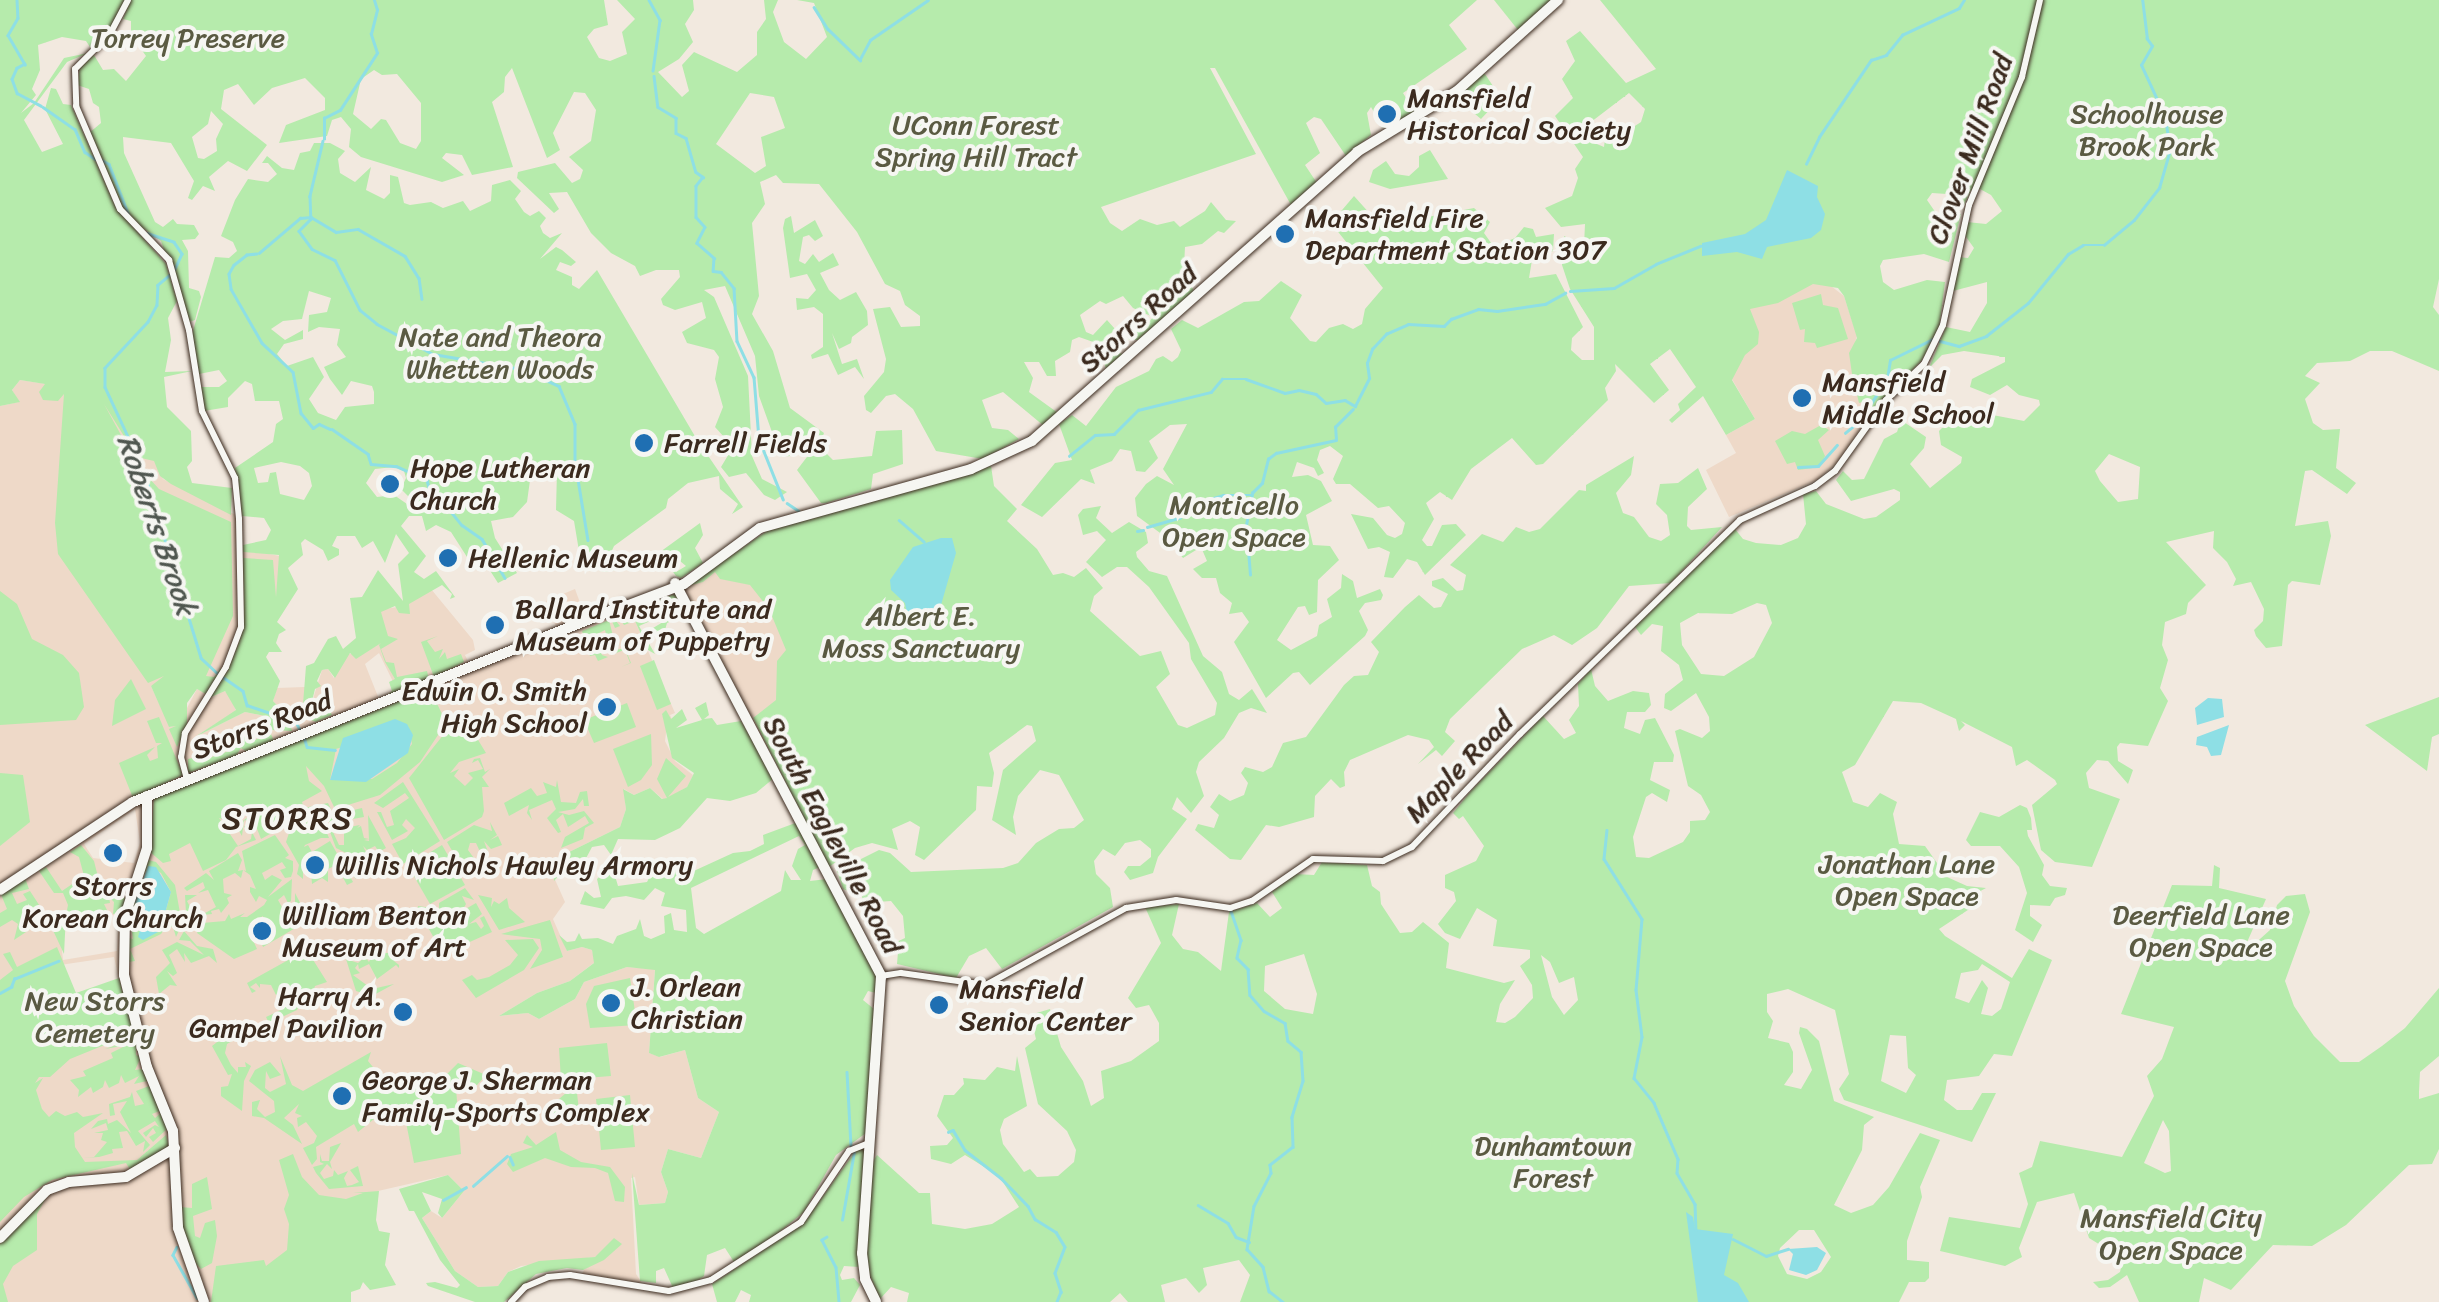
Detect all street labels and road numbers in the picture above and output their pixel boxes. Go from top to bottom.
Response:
street label: Clover Mill Road [1920,49,2020,249]
street label: Storrs Road [1072,256,1204,380]
street label: Storrs Road [187,683,337,767]
street label: Maple Road [1398,704,1520,830]
street label: South Eagleville Road [756,710,910,960]

